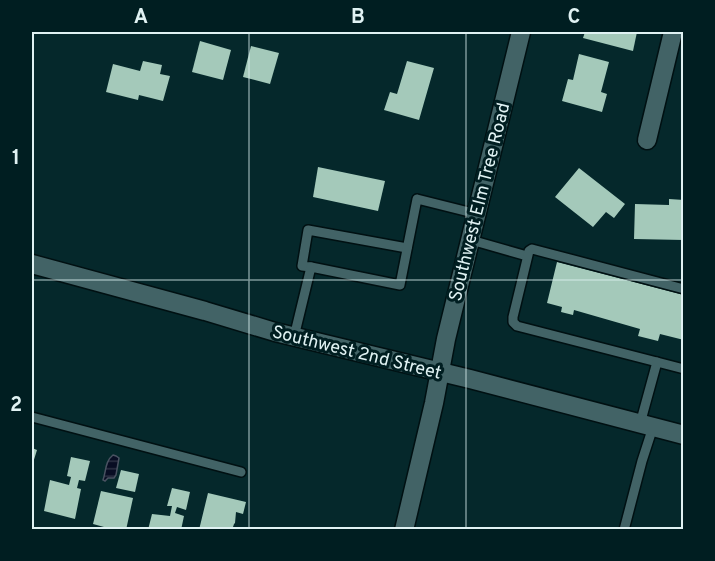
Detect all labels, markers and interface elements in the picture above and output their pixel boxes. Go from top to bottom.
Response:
text: A [134,5,148,31]
text: B [351,5,365,31]
text: C [568,5,580,31]
street label: Southwest Elm Tree Road [445,101,516,304]
text: 1 [12,146,20,172]
street label: Southwest 2nd Street [270,321,444,386]
text: 2 [10,393,22,419]

